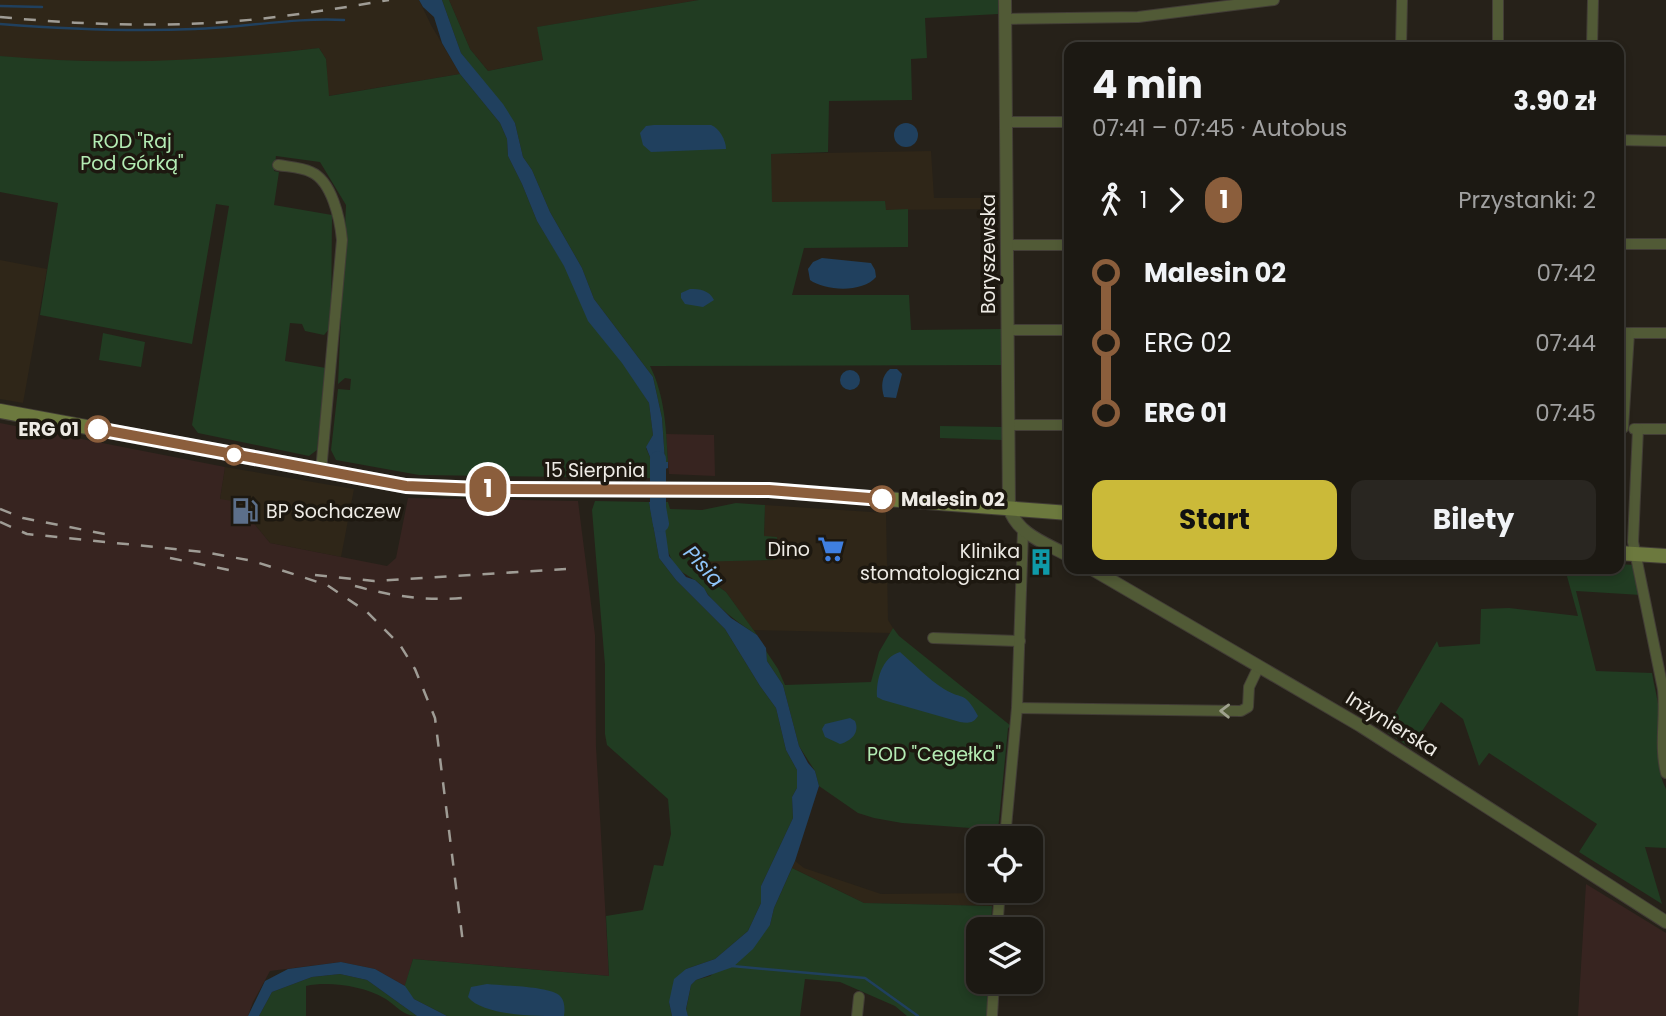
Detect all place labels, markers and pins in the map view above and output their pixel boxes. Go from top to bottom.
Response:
place label: ERG 01 [18,416,79,443]
marker: ERG 01 [85,416,111,442]
unlabelled marker [224,445,244,465]
marker: Malesin 02 [869,486,895,512]
place label: Malesin 02 [901,486,1005,513]
fuel station icon: BP Sochaczew [230,496,260,526]
place label: BP Sochaczew [266,498,402,525]
supermarket icon: Dino [816,534,846,564]
place label: Dino [768,536,810,563]
place label: Klinika stomatologiczna [860,538,1020,587]
building icon: Klinika stomatologiczna [1026,547,1056,577]

